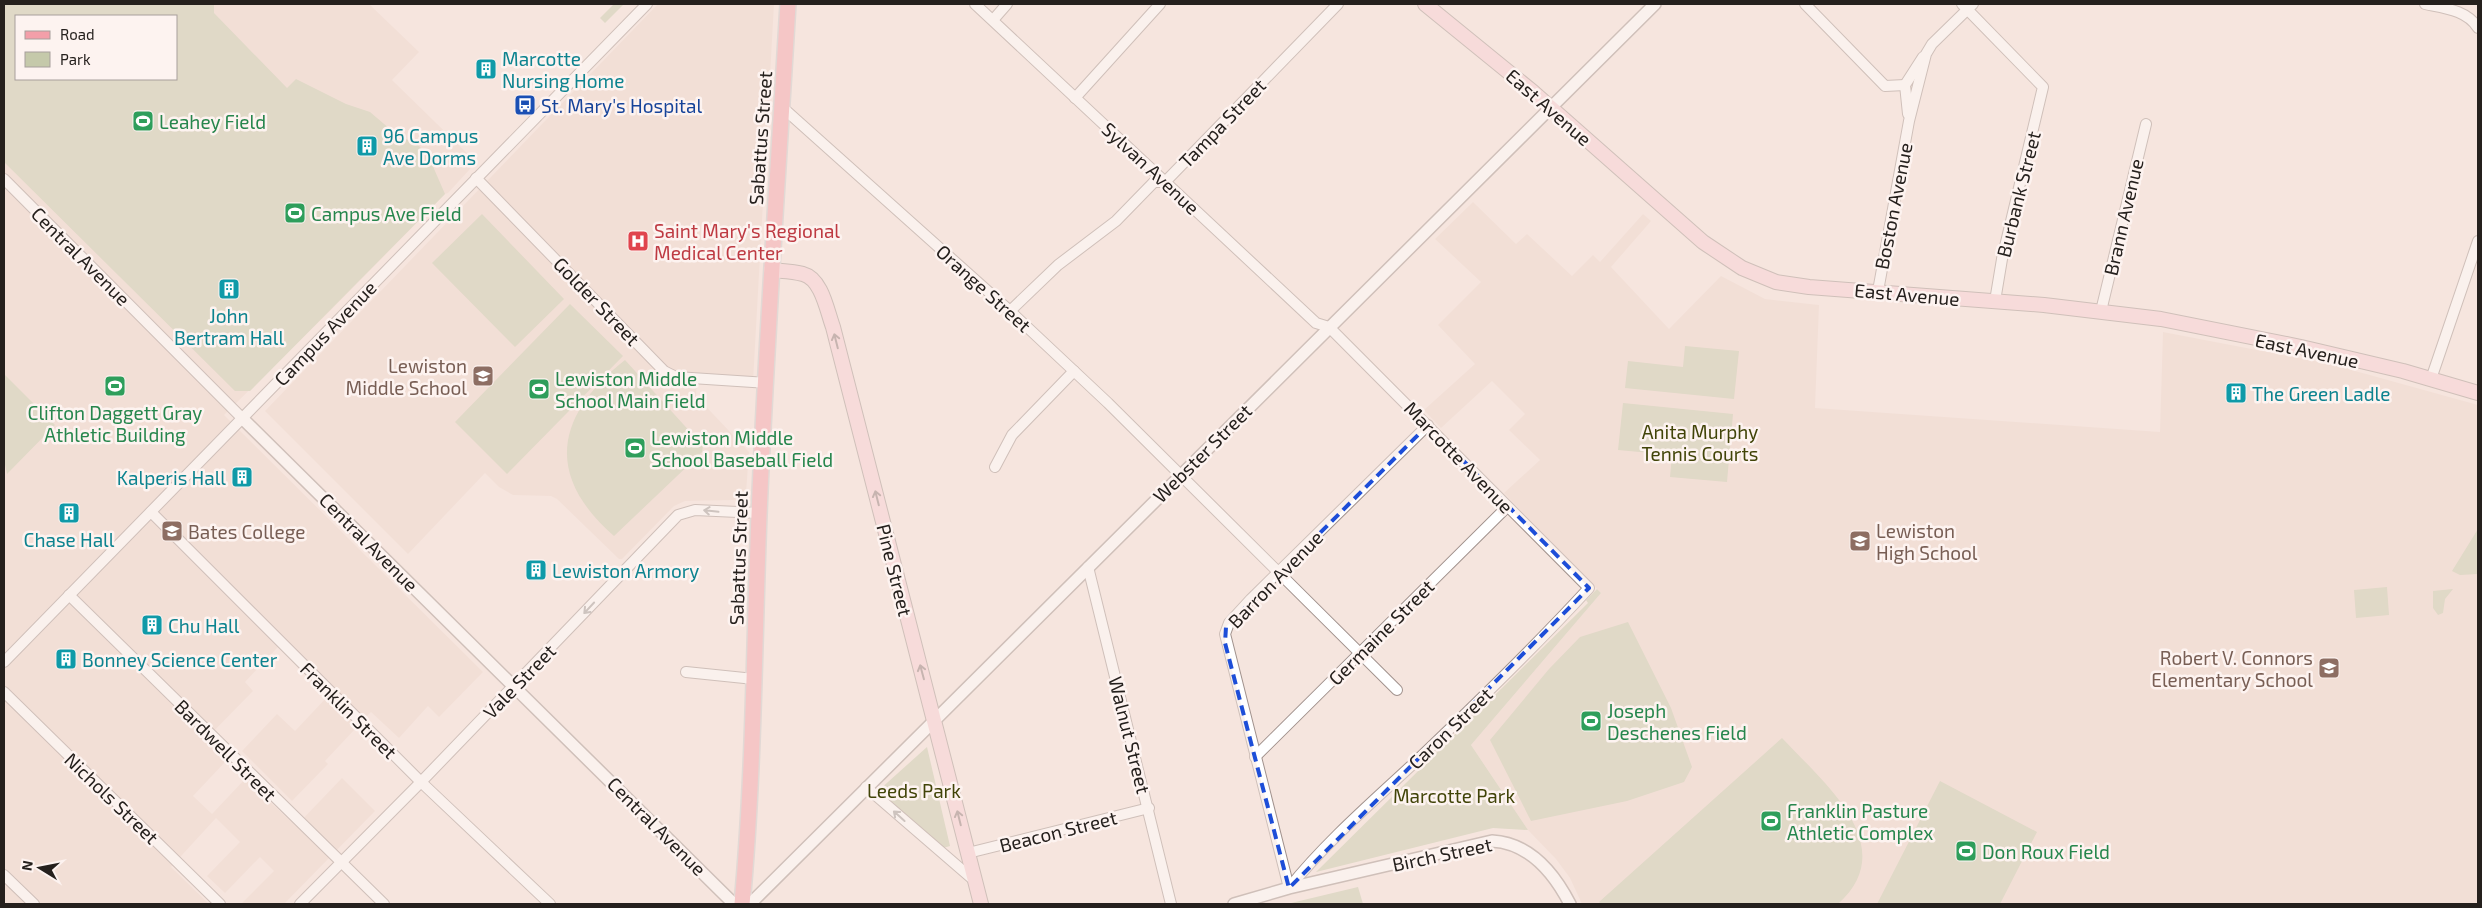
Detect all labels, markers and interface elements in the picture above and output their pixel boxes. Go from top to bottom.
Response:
legend [15,15,178,80]
text: Road [60,25,95,43]
place label: Marcotte Nursing Home [502,47,624,92]
text: Park [60,50,91,68]
building icon: Marcotte Nursing Home [474,57,498,81]
street label: East Avenue [1502,64,1596,150]
street label: Sabattus Street [744,70,776,206]
street label: Tampa Street [1174,74,1270,172]
bus stop icon: St. Mary's Hospital [513,93,537,117]
place label: St. Mary's Hospital [541,94,703,117]
sports icon: Leahey Field [131,109,155,133]
place label: Leahey Field [159,110,266,133]
street label: Sylvan Avenue [1098,117,1204,219]
place label: 96 Campus Ave Dorms [383,124,478,169]
street label: Burbank Street [1991,129,2045,259]
building icon: 96 Campus Ave Dorms [355,134,379,158]
street label: Boston Avenue [1869,141,1917,271]
street label: Brann Avenue [2098,156,2148,278]
sports icon: Campus Ave Field [283,201,307,225]
street label: Central Avenue [27,202,135,310]
place label: Campus Ave Field [311,202,462,225]
place label: Saint Mary's Regional Medical Center [654,219,840,264]
hospital icon: Saint Mary's Regional Medical Center [626,229,650,253]
street label: Orange Street [932,239,1036,337]
street label: Golder Street [549,252,645,350]
street label: Campus Avenue [269,276,381,390]
building icon: John Bertram Hall [217,277,241,301]
street label: East Avenue [1853,278,1961,310]
place label: John Bertram Hall [174,304,284,349]
street label: East Avenue [2253,328,2361,372]
one-way arrow [831,333,840,349]
place label: Lewiston Middle School [346,354,467,399]
school or university icon: Lewiston Middle School [471,364,495,388]
place label: Lewiston Middle School Main Field [555,367,706,412]
sports icon: Clifton Daggett Gray Athletic Building [103,374,127,398]
sports icon: Lewiston Middle School Main Field [527,377,551,401]
building icon: The Green Ladle [2224,381,2248,405]
place label: The Green Ladle [2252,382,2390,405]
street label: Marcotte Avenue [1400,396,1518,518]
street label: Webster Street [1148,399,1256,507]
place label: Clifton Daggett Gray Athletic Building [28,401,202,446]
park label: Anita Murphy Tennis Courts [1642,420,1758,465]
place label: Lewiston Middle School Baseball Field [651,426,833,471]
sports icon: Lewiston Middle School Baseball Field [623,436,647,460]
building icon: Kalperis Hall [230,465,254,489]
place label: Kalperis Hall [117,466,226,489]
street label: Central Avenue [315,488,423,596]
street label: Sabattus Street [724,490,752,626]
one-way arrow [871,490,881,506]
building icon: Chase Hall [57,501,81,525]
one-way arrow [703,506,719,516]
school or university icon: Bates College [160,519,184,543]
place label: Lewiston High School [1876,519,1978,564]
place label: Bates College [188,520,305,543]
street label: Pine Street [872,522,918,618]
street label: Barron Avenue [1223,526,1327,632]
place label: Chase Hall [24,528,115,551]
school or university icon: Lewiston High School [1848,529,1872,553]
building icon: Lewiston Armory [524,558,548,582]
place label: Lewiston Armory [552,559,699,582]
street label: Germaine Street [1323,574,1439,690]
one-way arrow [583,602,595,614]
building icon: Chu Hall [140,613,164,637]
place label: Chu Hall [168,614,240,637]
street label: Vale Street [478,639,560,723]
place label: Robert V. Connors Elementary School [2151,646,2313,691]
building icon: Bonney Science Center [54,647,78,671]
place label: Bonney Science Center [82,648,278,671]
school or university icon: Robert V. Connors Elementary School [2317,656,2341,680]
street label: Franklin Street [296,657,402,763]
one-way arrow [916,665,926,681]
street label: Walnut Street [1104,674,1156,796]
street label: Caron Street [1403,682,1497,774]
street label: Bardwell Street [170,694,282,806]
place label: Joseph Deschenes Field [1607,699,1747,744]
sports icon: Joseph Deschenes Field [1579,709,1603,733]
street label: Nichols Street [60,748,164,848]
street label: Central Avenue [603,772,711,880]
park label: Leeds Park [867,779,961,802]
park label: Marcotte Park [1393,784,1515,807]
place label: Franklin Pasture Athletic Complex [1787,799,1933,844]
street label: Beacon Street [997,805,1119,857]
sports icon: Franklin Pasture Athletic Complex [1759,809,1783,833]
one-way arrow [893,810,906,822]
one-way arrow [954,810,963,826]
street label: Birch Street [1390,832,1494,876]
sports icon: Don Roux Field [1954,839,1978,863]
place label: Don Roux Field [1982,840,2110,863]
north arrow [15,843,65,893]
text: N [17,859,36,872]

